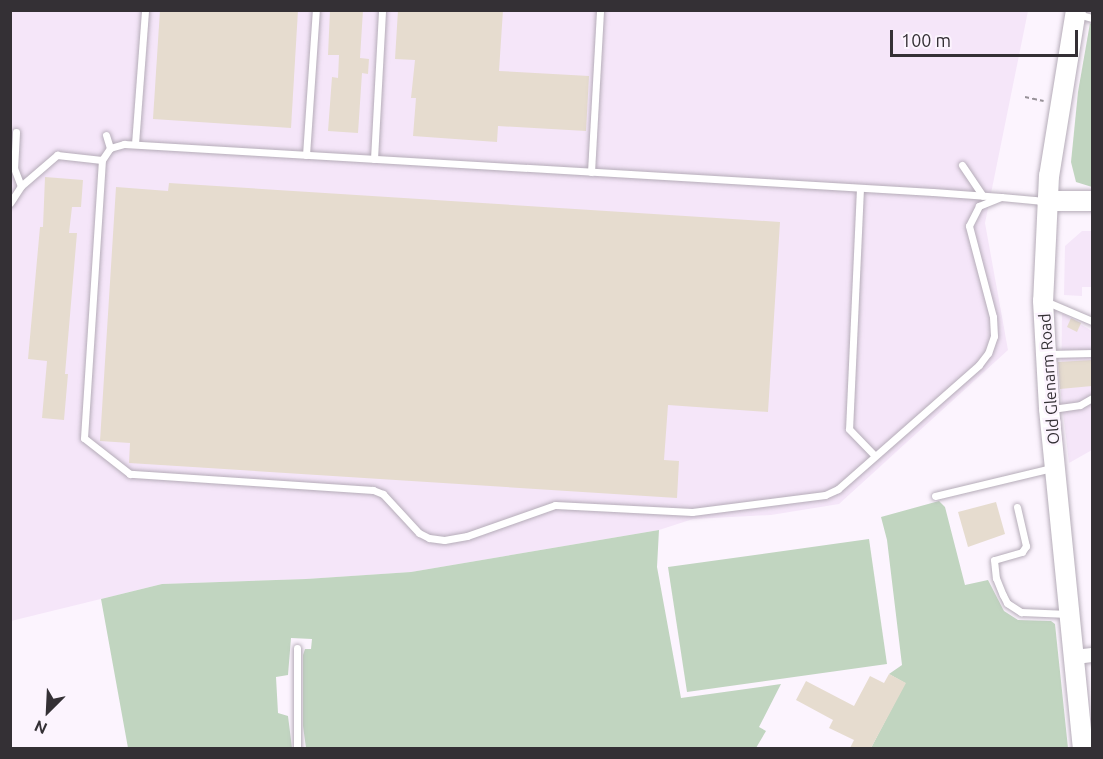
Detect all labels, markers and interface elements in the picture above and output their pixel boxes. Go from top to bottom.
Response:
scale bar [893,18,1080,56]
text: 100 m [901,30,951,50]
street label: Old Glenarm Road [1035,313,1063,445]
north arrow [18,681,78,741]
text: N [32,717,50,738]

